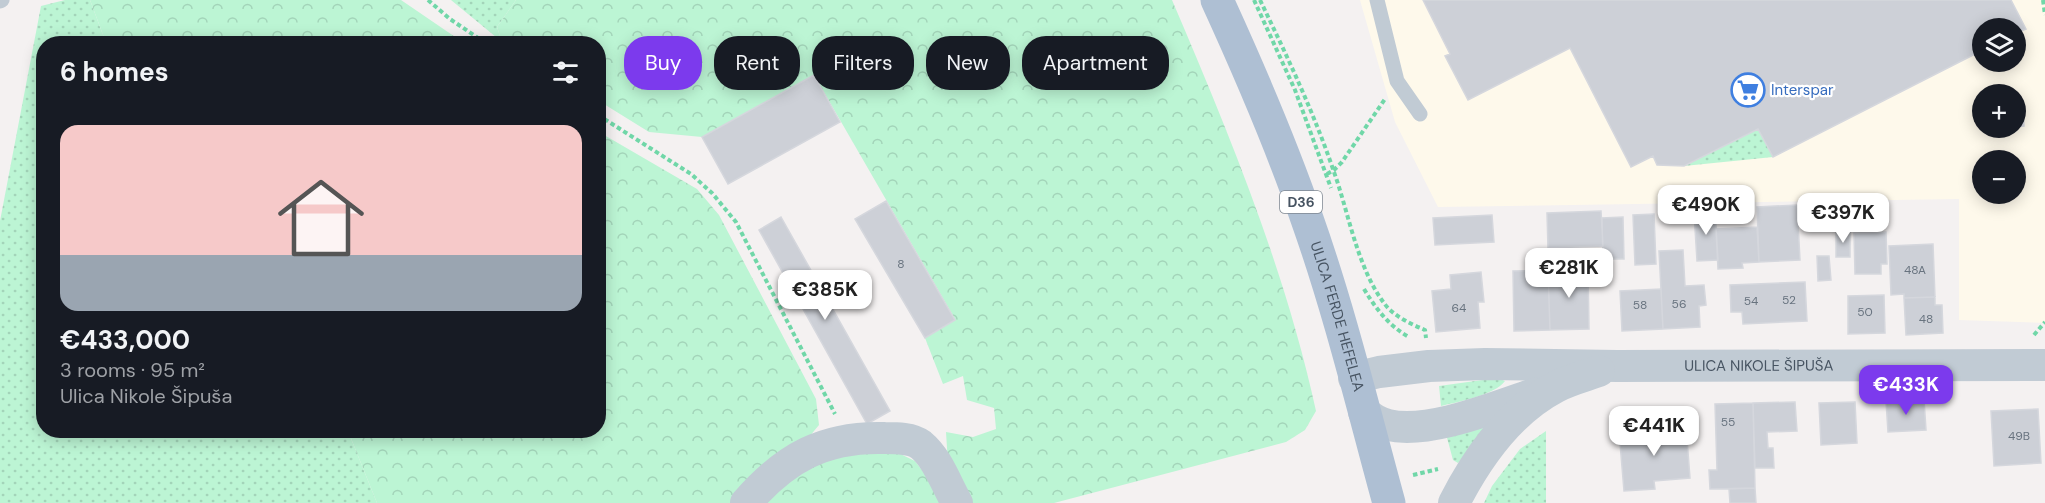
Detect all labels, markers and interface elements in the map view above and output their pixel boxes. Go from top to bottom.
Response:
map controls [1972,18,2026,204]
button: layers [1972,18,2026,72]
chip: Buy [624,36,702,90]
chip: Rent [714,36,800,90]
chip: Filters [812,36,914,90]
chip: New [926,36,1010,90]
chip: Apartment [1022,36,1169,90]
text: 6 homes [60,55,168,89]
icon: filters [549,56,582,89]
supermarket icon: Interspar [1730,72,1766,108]
place label: Interspar [1771,80,1834,100]
button: + [1972,84,2026,138]
button: − [1972,150,2026,204]
icon: home [267,164,375,272]
pin: €490K [1664,185,1748,236]
road number: D36 [1280,191,1322,213]
text: €490K [1672,191,1740,217]
pin: €397K [1801,193,1885,244]
text: €397K [1811,199,1875,225]
street label: ULICA FERDE HEFELEA [1305,239,1369,394]
pin: €281K [1527,248,1611,299]
text: €281K [1539,254,1599,280]
house number: 8 [897,256,905,272]
house number: 48A [1904,262,1926,278]
pin: €385K [783,270,867,321]
text: €385K [792,276,858,302]
house number: 52 [1782,292,1796,308]
house number: 54 [1744,293,1758,309]
house number: 56 [1672,296,1686,312]
house number: 58 [1633,297,1647,313]
house number: 64 [1452,300,1466,316]
house number: 50 [1857,304,1873,320]
house number: 48 [1919,311,1933,327]
text: €433,000 [60,323,190,357]
street label: ULICA NIKOLE ŠIPUŠA [1684,355,1834,376]
text: 3 rooms · 95 m² [60,357,205,383]
pin: €433K [1864,365,1948,416]
text: €433K [1873,371,1939,397]
text: Ulica Nikole Šipuša [60,383,232,409]
pin: €441K [1612,406,1696,457]
text: €441K [1623,412,1685,438]
house number: 55 [1721,414,1735,430]
house number: 49B [2008,428,2030,444]

